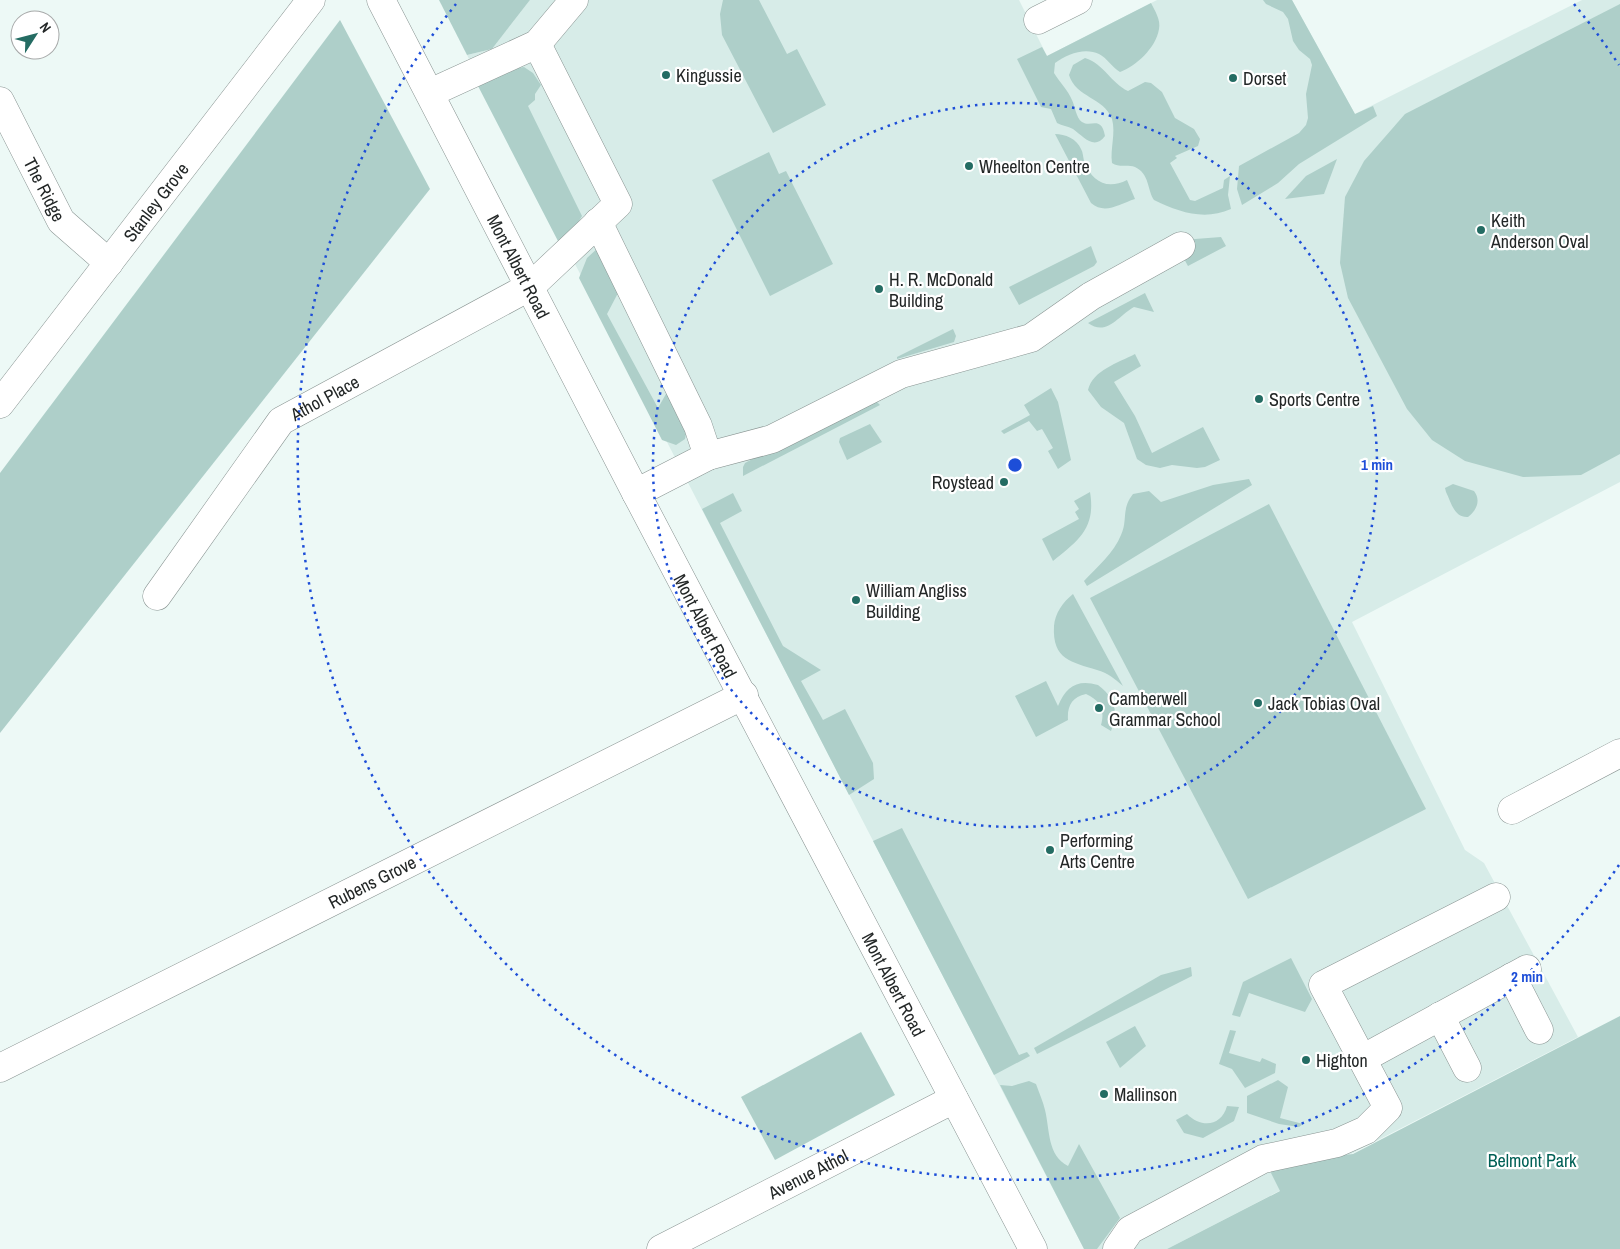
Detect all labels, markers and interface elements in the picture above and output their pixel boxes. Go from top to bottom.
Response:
north arrow [10,10,60,60]
text: N [36,19,55,36]
place label: Kingussie [676,63,742,88]
place label: Dorset [1243,66,1286,91]
marker: Kingussie [660,69,672,81]
marker: Dorset [1227,72,1239,84]
street label: The Ridge [18,153,72,226]
place label: Wheelton Centre [979,154,1090,179]
street label: Stanley Grove [117,157,194,247]
marker: Wheelton Centre [963,160,975,172]
place label: Keith Anderson Oval [1490,208,1589,254]
street label: Mont Albert Road [481,210,556,323]
marker: Keith Anderson Oval [1475,224,1487,236]
place label: H. R. McDonald Building [889,267,993,313]
marker: H. R. McDonald Building [873,283,885,295]
street label: Athol Place [285,369,363,427]
place label: Sports Centre [1269,387,1360,412]
marker: Sports Centre [1253,393,1265,405]
text: 1 min [1361,454,1393,475]
centre of rings [1006,456,1024,474]
place label: Roystead [932,470,994,495]
marker: Roystead [998,476,1010,488]
street label: Mont Albert Road [668,569,743,682]
place label: William Angliss Building [866,578,967,624]
marker: William Angliss Building [850,594,862,606]
place label: Camberwell Grammar School [1109,686,1221,732]
place label: Jack Tobias Oval [1268,691,1380,716]
marker: Jack Tobias Oval [1252,697,1264,709]
marker: Camberwell Grammar School [1093,702,1105,714]
place label: Performing Arts Centre [1059,828,1135,874]
marker: Performing Arts Centre [1044,844,1056,856]
street label: Rubens Grove [324,849,420,914]
street label: Mont Albert Road [856,928,932,1041]
text: 2 min [1511,966,1543,987]
place label: Highton [1316,1048,1368,1073]
marker: Highton [1300,1054,1312,1066]
place label: Mallinson [1114,1082,1177,1107]
marker: Mallinson [1098,1088,1110,1100]
street label: Avenue Athol [763,1143,852,1205]
park label: Belmont Park [1488,1148,1577,1173]

